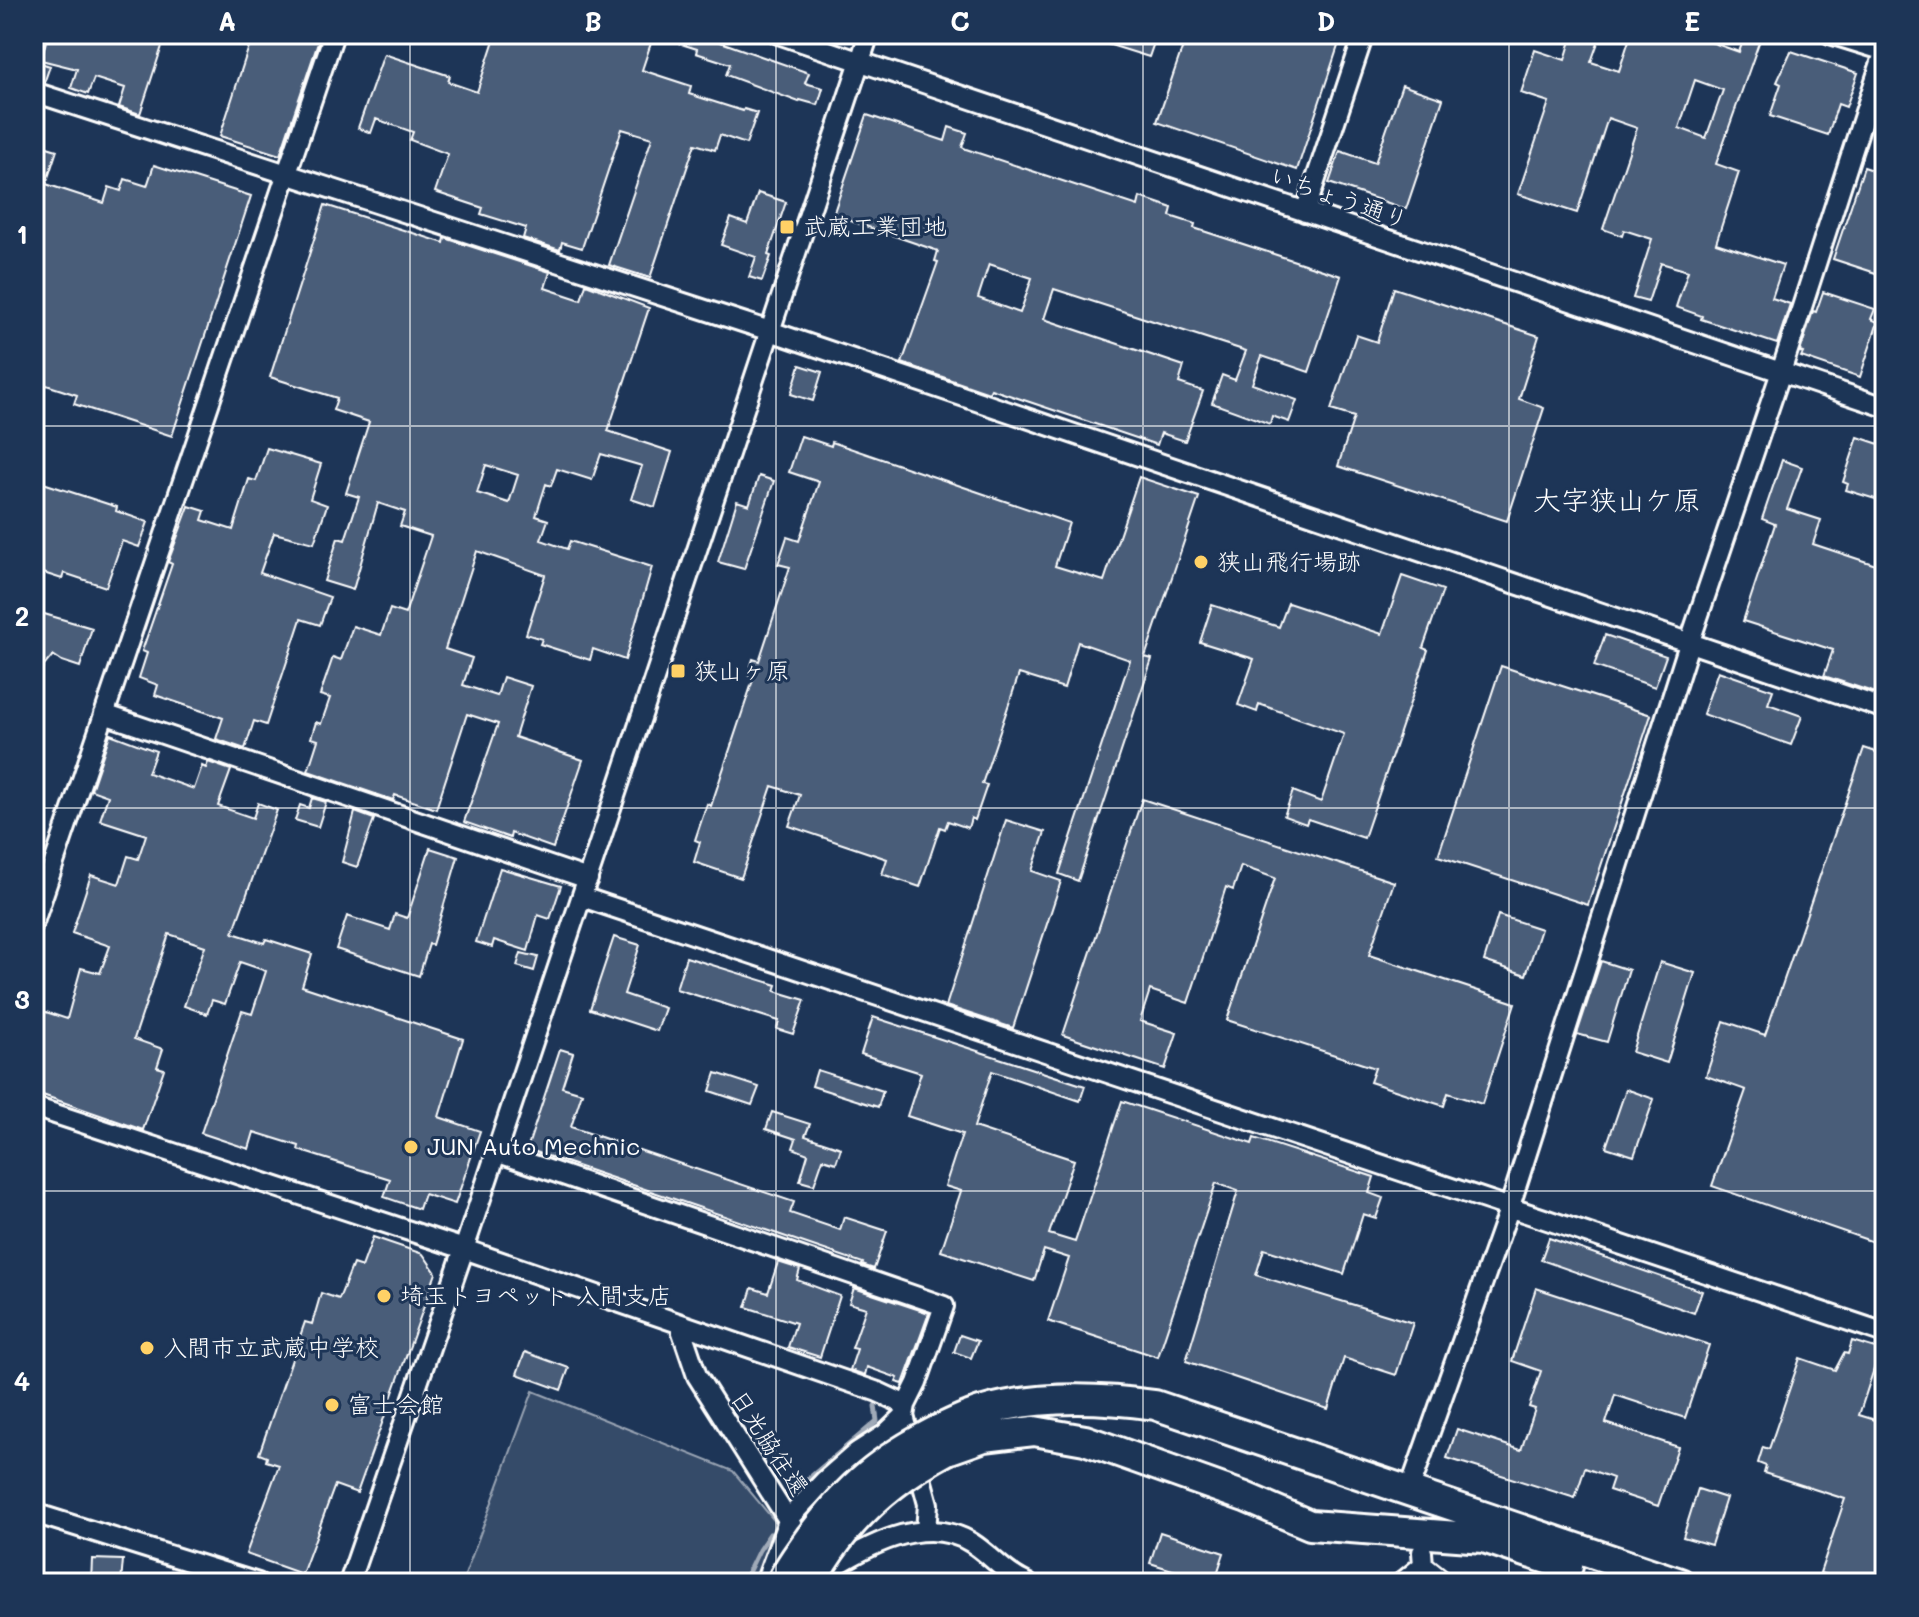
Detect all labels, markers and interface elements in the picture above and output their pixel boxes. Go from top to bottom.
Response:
text: A [218,4,236,38]
text: B [584,4,602,38]
text: C [950,4,970,38]
text: D [1317,4,1335,38]
text: E [1684,4,1700,38]
street label: いちょう通り [1266,158,1413,235]
place label: 武蔵工業団地 [803,210,947,241]
text: 1 [16,217,28,251]
marker: 武蔵工業団地 [778,218,796,236]
district label: 大字狭山ケ原 [1533,481,1701,517]
place label: 狭山飛行場跡 [1217,545,1361,576]
marker: 狭山飛行場跡 [1192,553,1210,571]
text: 2 [15,599,29,633]
place label: 狭山ヶ原 [694,654,790,685]
marker: 狭山ヶ原 [669,662,687,680]
text: 3 [14,982,30,1016]
place label: JUN Auto Mechnic [427,1130,640,1161]
marker: JUN Auto Mechnic [402,1138,420,1156]
place label: 埼玉トヨペット 入間支店 [400,1279,672,1310]
marker: 埼玉トヨペット 入間支店 [375,1287,393,1305]
place label: 入間市立武蔵中学校 [163,1331,379,1362]
marker: 入間市立武蔵中学校 [138,1339,156,1357]
text: 4 [14,1364,30,1398]
street label: 日光脇往還 [725,1383,816,1501]
place label: 富士会館 [348,1388,444,1419]
marker: 富士会館 [323,1396,341,1414]

